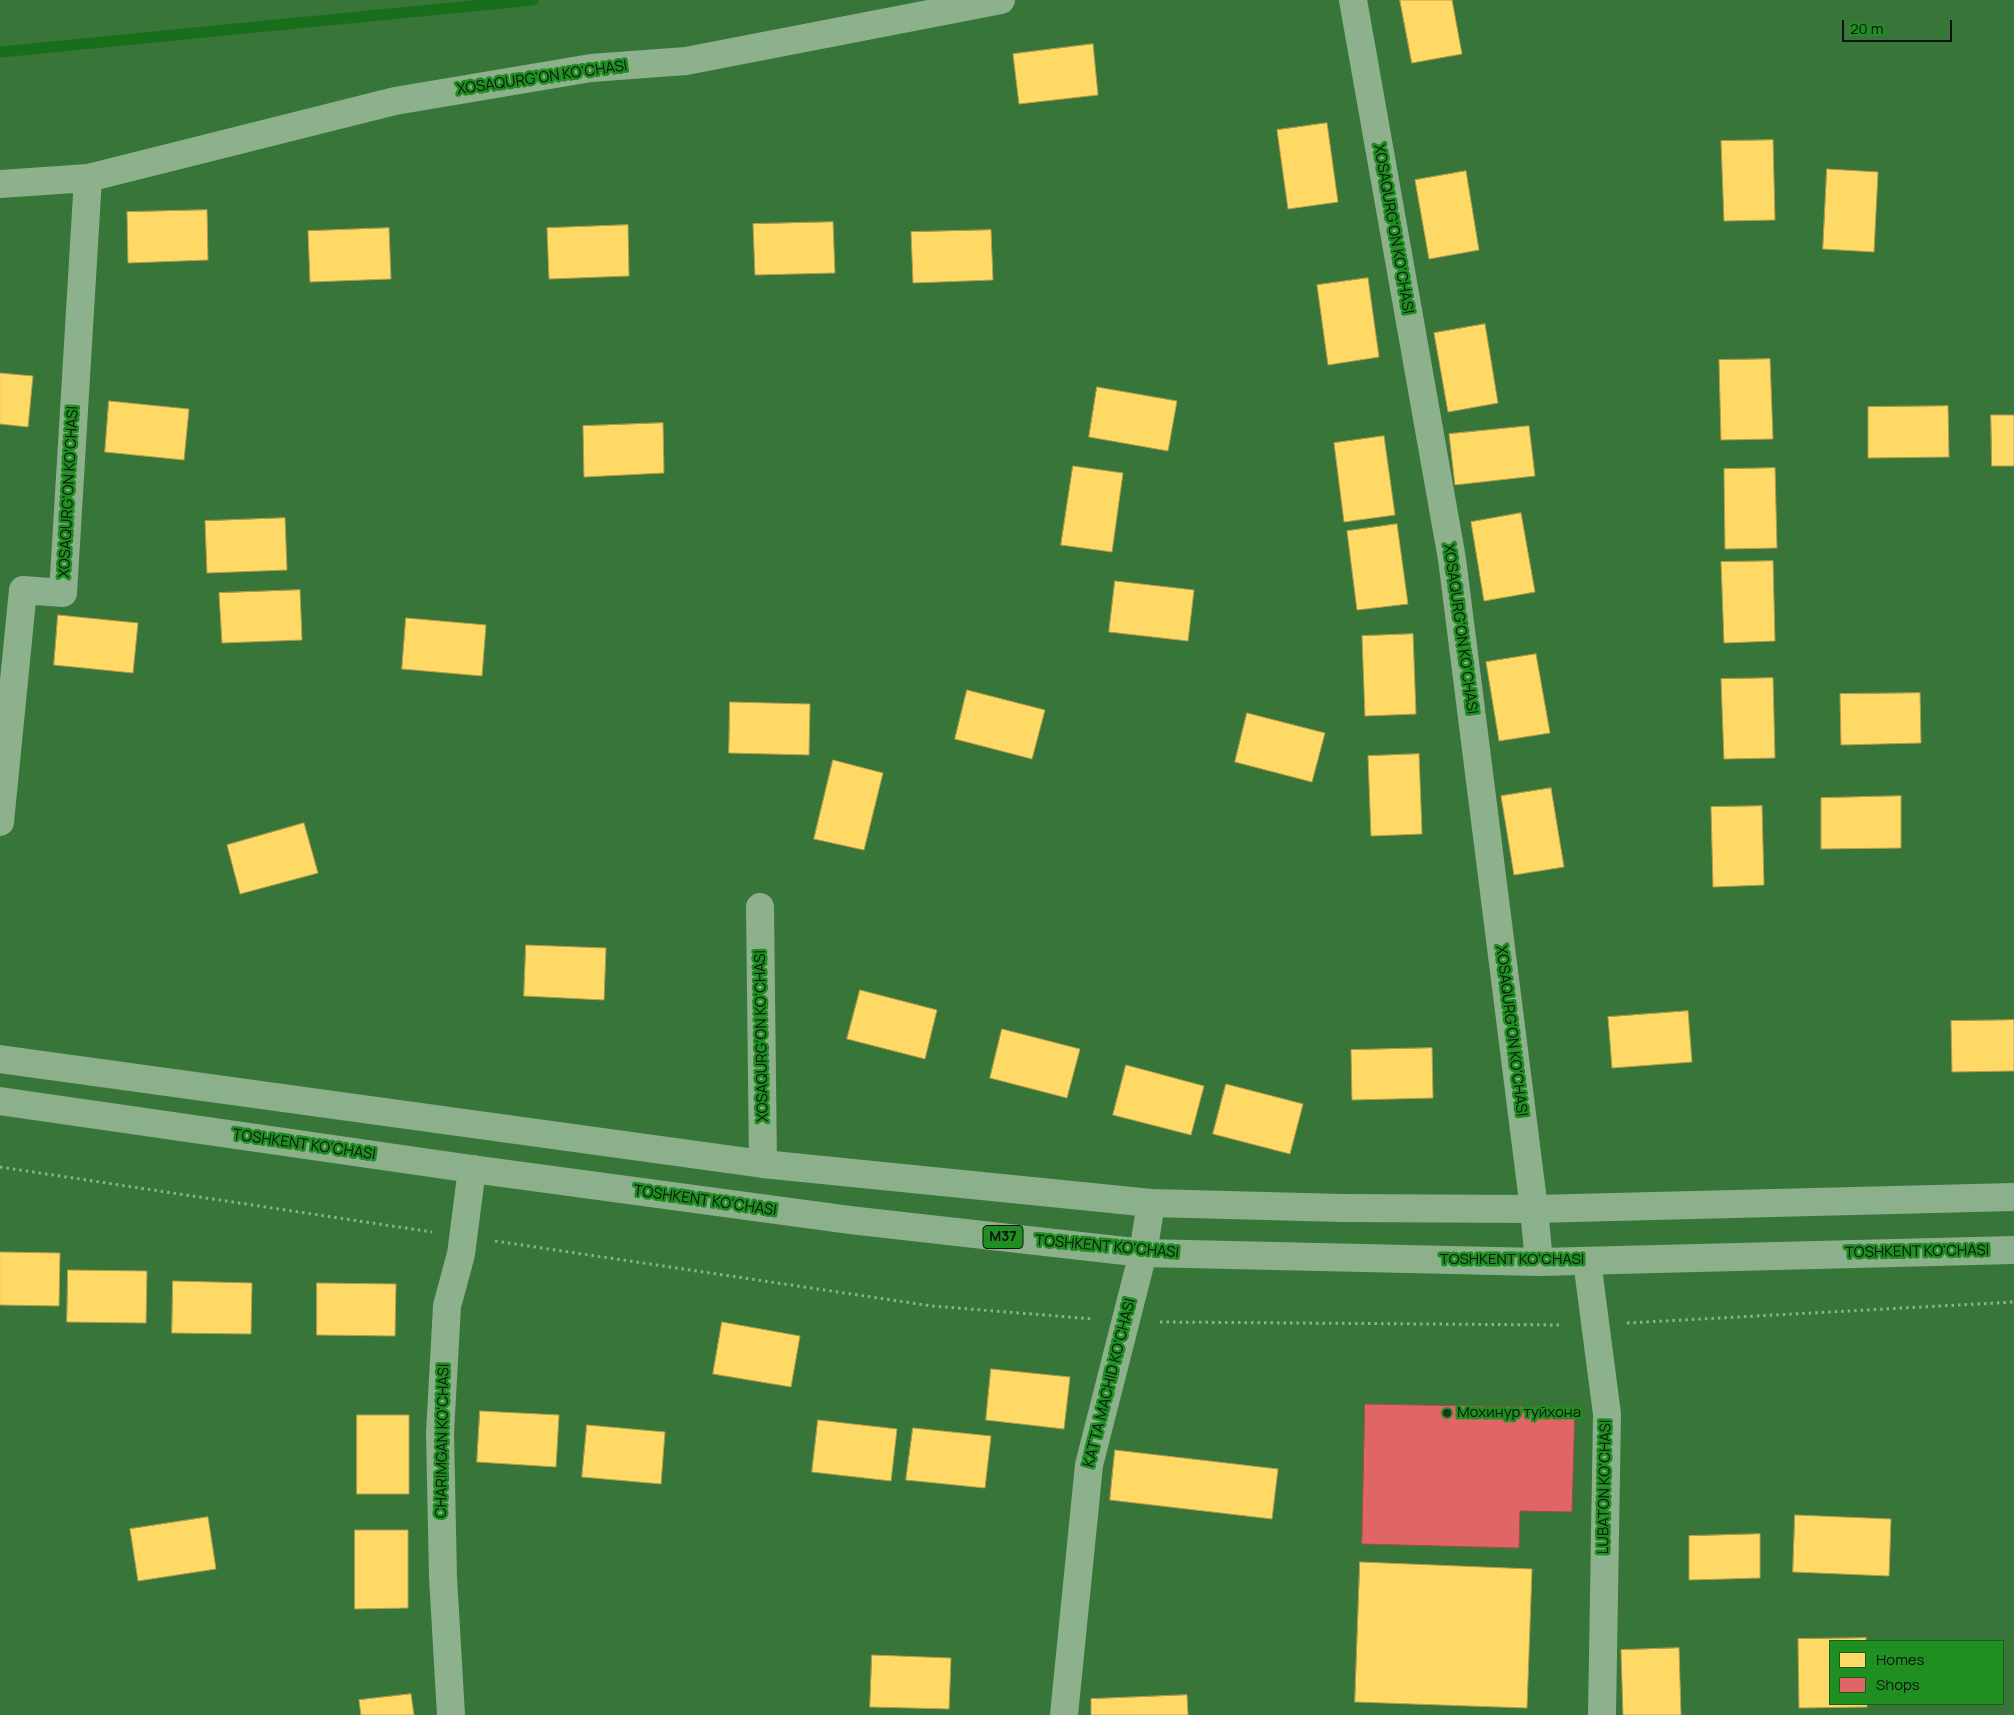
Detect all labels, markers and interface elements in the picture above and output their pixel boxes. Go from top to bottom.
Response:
scale bar [1844,10,1954,42]
text: 20 m [1850,18,1883,39]
street label: XOSAQURG'ON KO'CHASI [456,57,628,99]
street label: XOSAQURG'ON KO'CHASI [1369,143,1417,315]
street label: XOSAQURG'ON KO'CHASI [56,406,82,578]
street label: XOSAQURG'ON KO'CHASI [1439,543,1481,715]
street label: XOSAQURG'ON KO'CHASI [1492,944,1530,1118]
street label: XOSAQURG'ON KO'CHASI [751,950,773,1122]
street label: TOSHKENT KO'CHASI [231,1126,377,1164]
street label: TOSHKENT KO'CHASI [632,1182,778,1220]
road number: M37 [983,1226,1023,1248]
street label: TOSHKENT KO'CHASI [1034,1232,1180,1262]
street label: TOSHKENT KO'CHASI [1845,1242,1989,1262]
street label: TOSHKENT KO'CHASI [1440,1251,1584,1269]
street label: KATTA MACHID KO'CHASI [1080,1297,1140,1469]
street label: CHARIMGAN KO'CHASI [433,1364,453,1518]
place label: Мохинур туйхона [1457,1404,1581,1422]
marker: Мохинур туйхона [1441,1407,1453,1419]
street label: LUBATON KO'CHASI [1595,1420,1615,1554]
legend [1829,1640,2004,1705]
text: Homes [1876,1649,1924,1670]
text: Shops [1876,1674,1920,1695]

